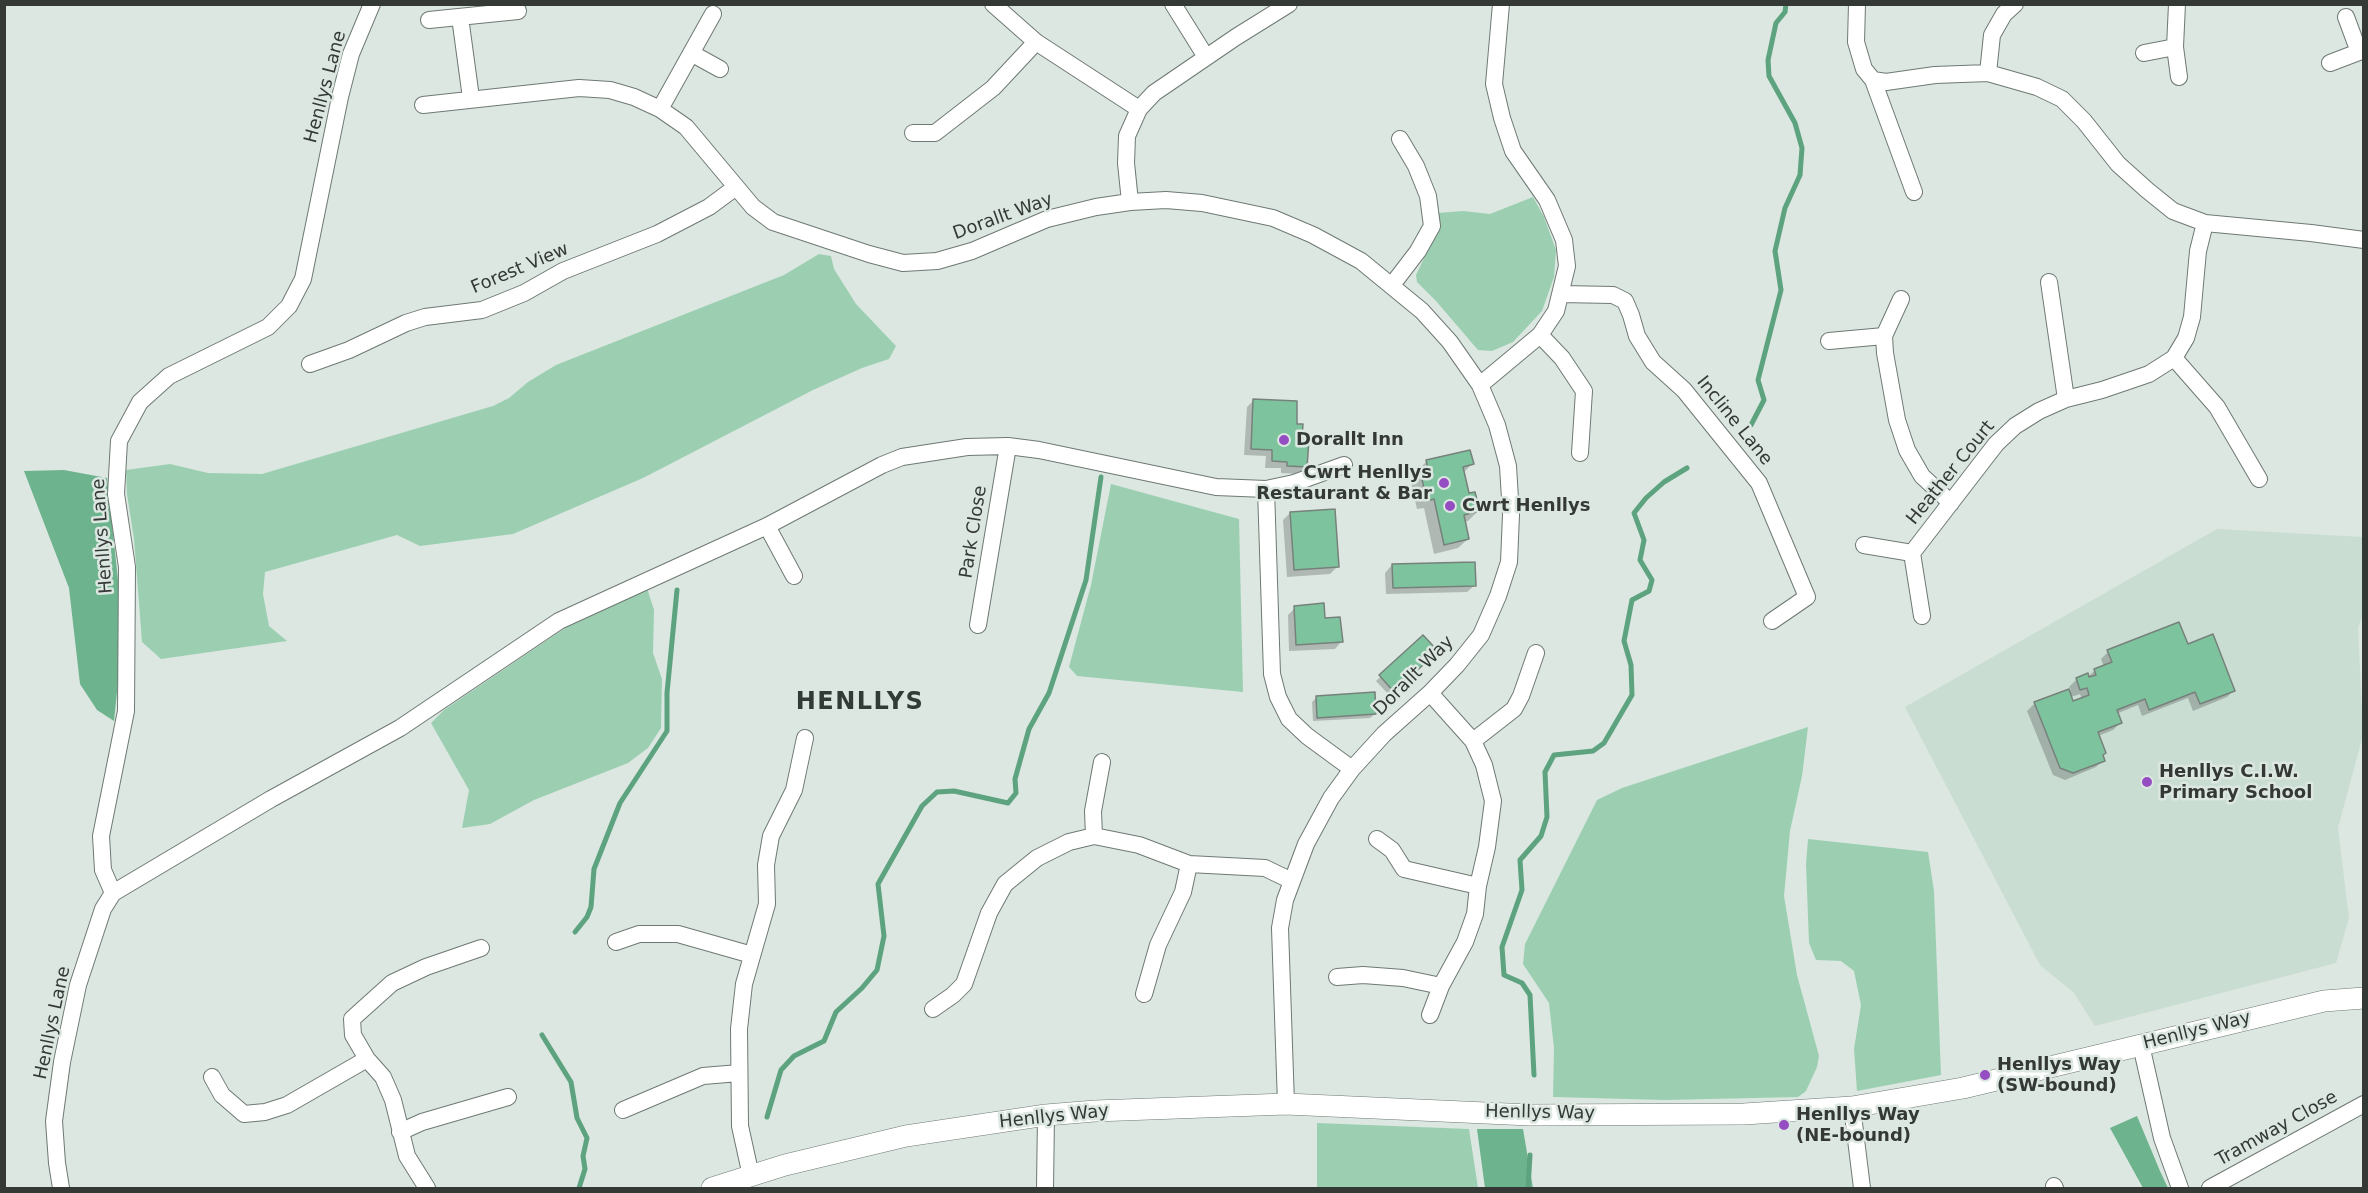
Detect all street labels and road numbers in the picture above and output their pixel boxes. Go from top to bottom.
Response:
street label: Henllys Lane [301,29,351,145]
street label: Dorallt Way [950,189,1056,245]
street label: Forest View [468,239,572,299]
street label: Incline Lane [1692,372,1776,470]
street label: Heather Court [1902,417,2000,529]
street label: Henllys Lane [88,478,118,594]
street label: Park Close [956,484,992,580]
street label: Dorallt Way [1369,631,1459,721]
street label: Henllys Lane [30,964,76,1082]
street label: Henllys Way [2141,1007,2253,1055]
street label: Tramway Close [2213,1087,2341,1171]
street label: Henllys Way [998,1101,1110,1133]
street label: Henllys Way [1485,1101,1595,1125]

